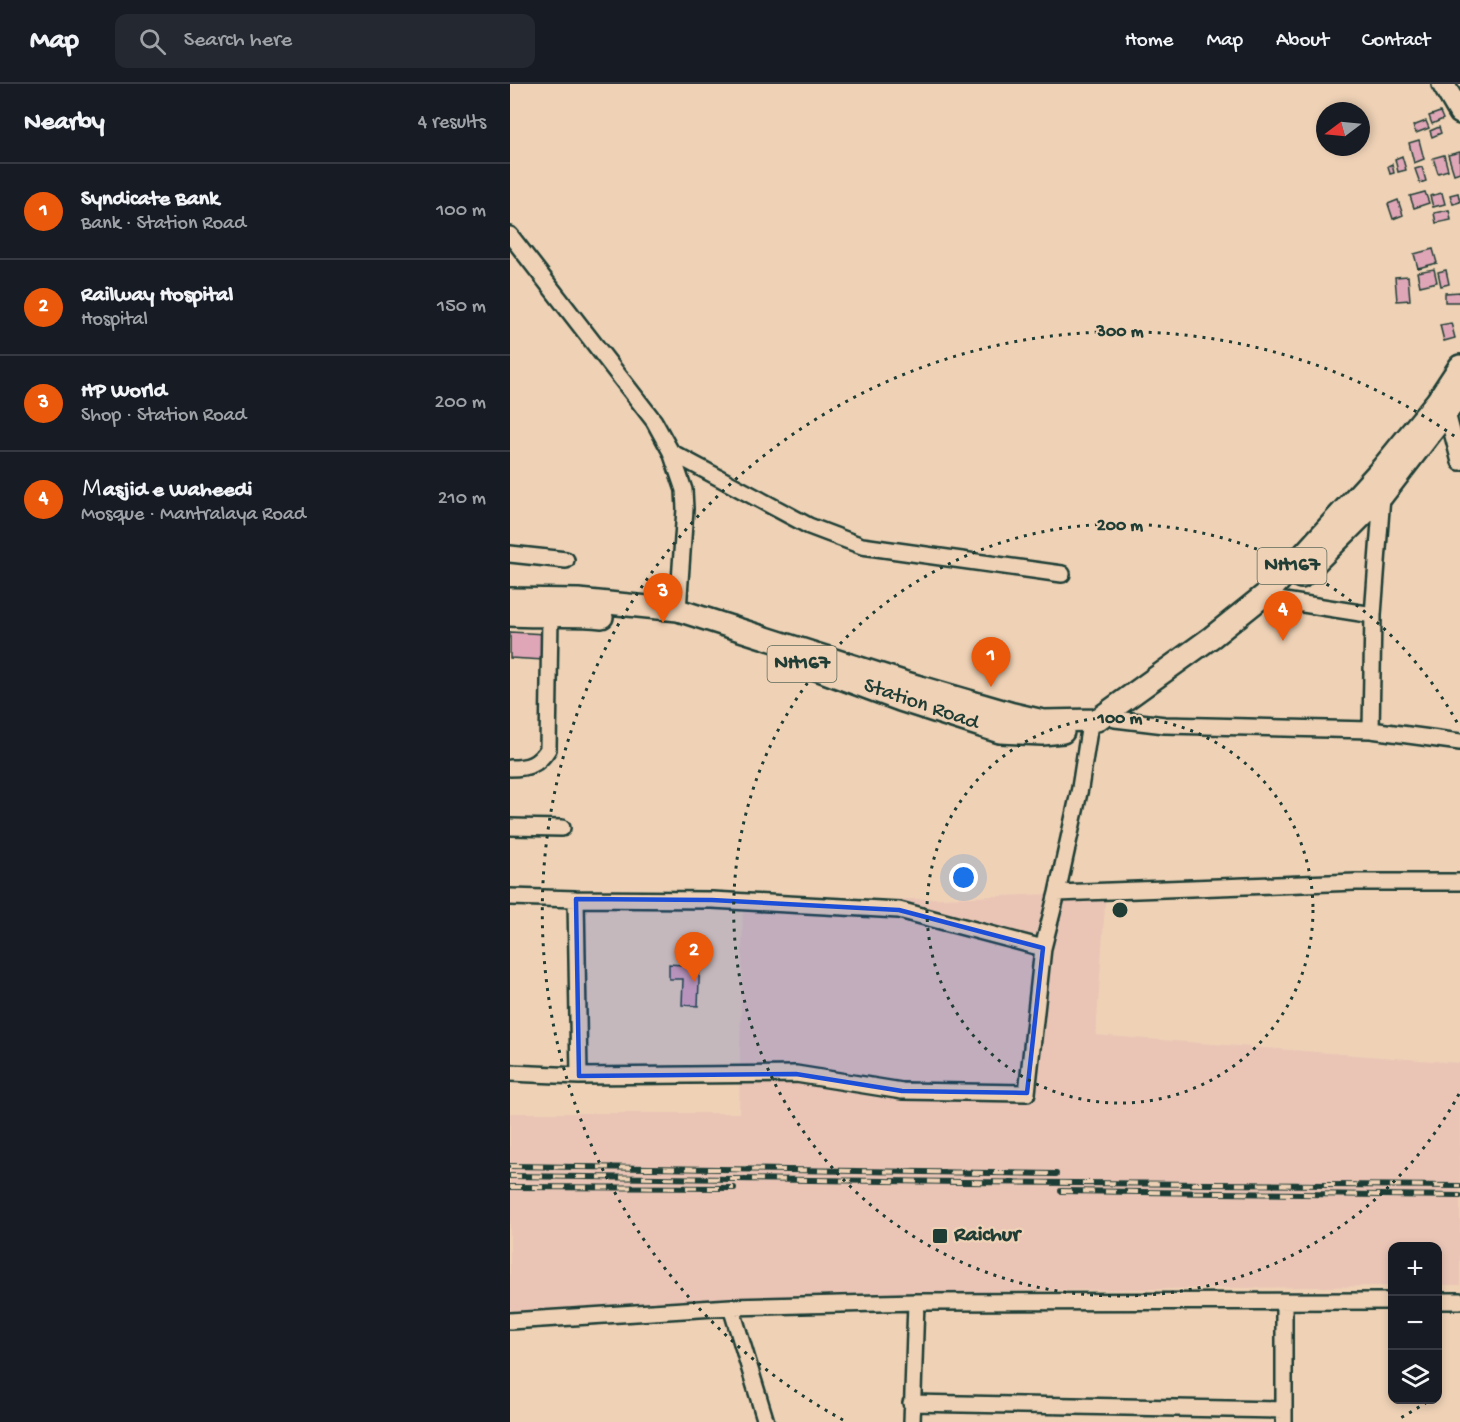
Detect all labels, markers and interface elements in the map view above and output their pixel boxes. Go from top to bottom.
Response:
search box [115,14,535,68]
text: Map [30,25,79,58]
icon: search [136,25,169,58]
text: Search here [184,28,292,54]
text: Home [1125,29,1173,54]
text: Map [1206,29,1243,54]
text: About [1276,29,1329,54]
text: Contact [1362,29,1430,54]
north arrow [1316,102,1370,156]
text: Nearby [24,108,105,139]
text: 4 results [418,112,486,135]
text: Syndicate Bank [81,187,219,213]
text: 1 [39,200,48,223]
text: 100 m [436,200,486,223]
text: Bank · Station Road [81,213,246,236]
text: Railway Hospital [81,283,233,309]
text: 2 [39,296,48,319]
text: 150 m [437,296,486,319]
text: Hospital [81,309,148,332]
text: 300 m [1096,322,1144,343]
text: HP World [81,379,167,405]
text: 3 [38,392,49,415]
text: 200 m [435,392,486,415]
text: Shop · Station Road [81,405,246,428]
text: Ｍasjid e Waheedi [81,478,252,504]
text: 4 [39,488,48,511]
text: 210 m [438,488,486,511]
text: Mosque · Mantralaya Road [81,504,306,527]
text: 200 m [1097,516,1143,537]
road number: NH167 [1258,548,1326,584]
pin: 3 [644,574,682,623]
pin: 4 [1264,592,1302,641]
pin: 1 [972,638,1010,687]
road number: NH167 [768,646,836,682]
street label: Station Road [860,673,984,738]
text: 100 m [1097,709,1143,730]
your location [949,863,978,892]
centre of rings [1110,900,1130,920]
pin: 2 [674,932,714,982]
place label: Raichur [953,1223,1022,1249]
marker: Raichur [931,1227,949,1245]
map controls [1388,1242,1442,1404]
button: + [1388,1242,1442,1296]
button: − [1388,1296,1442,1350]
button: layers [1388,1350,1442,1404]

